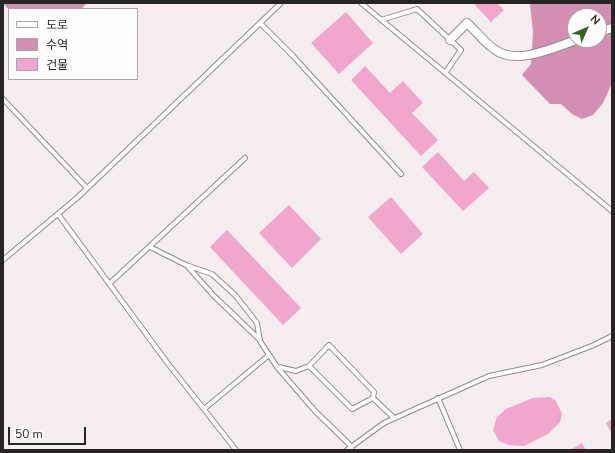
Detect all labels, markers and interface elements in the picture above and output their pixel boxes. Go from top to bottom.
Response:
legend [8,8,138,80]
north arrow [567,8,607,48]
text: N [587,12,603,28]
text: 도로 [46,17,68,33]
text: 수역 [46,37,68,53]
text: 건물 [46,57,68,73]
scale bar [10,419,88,445]
text: 50 m [15,426,43,442]

